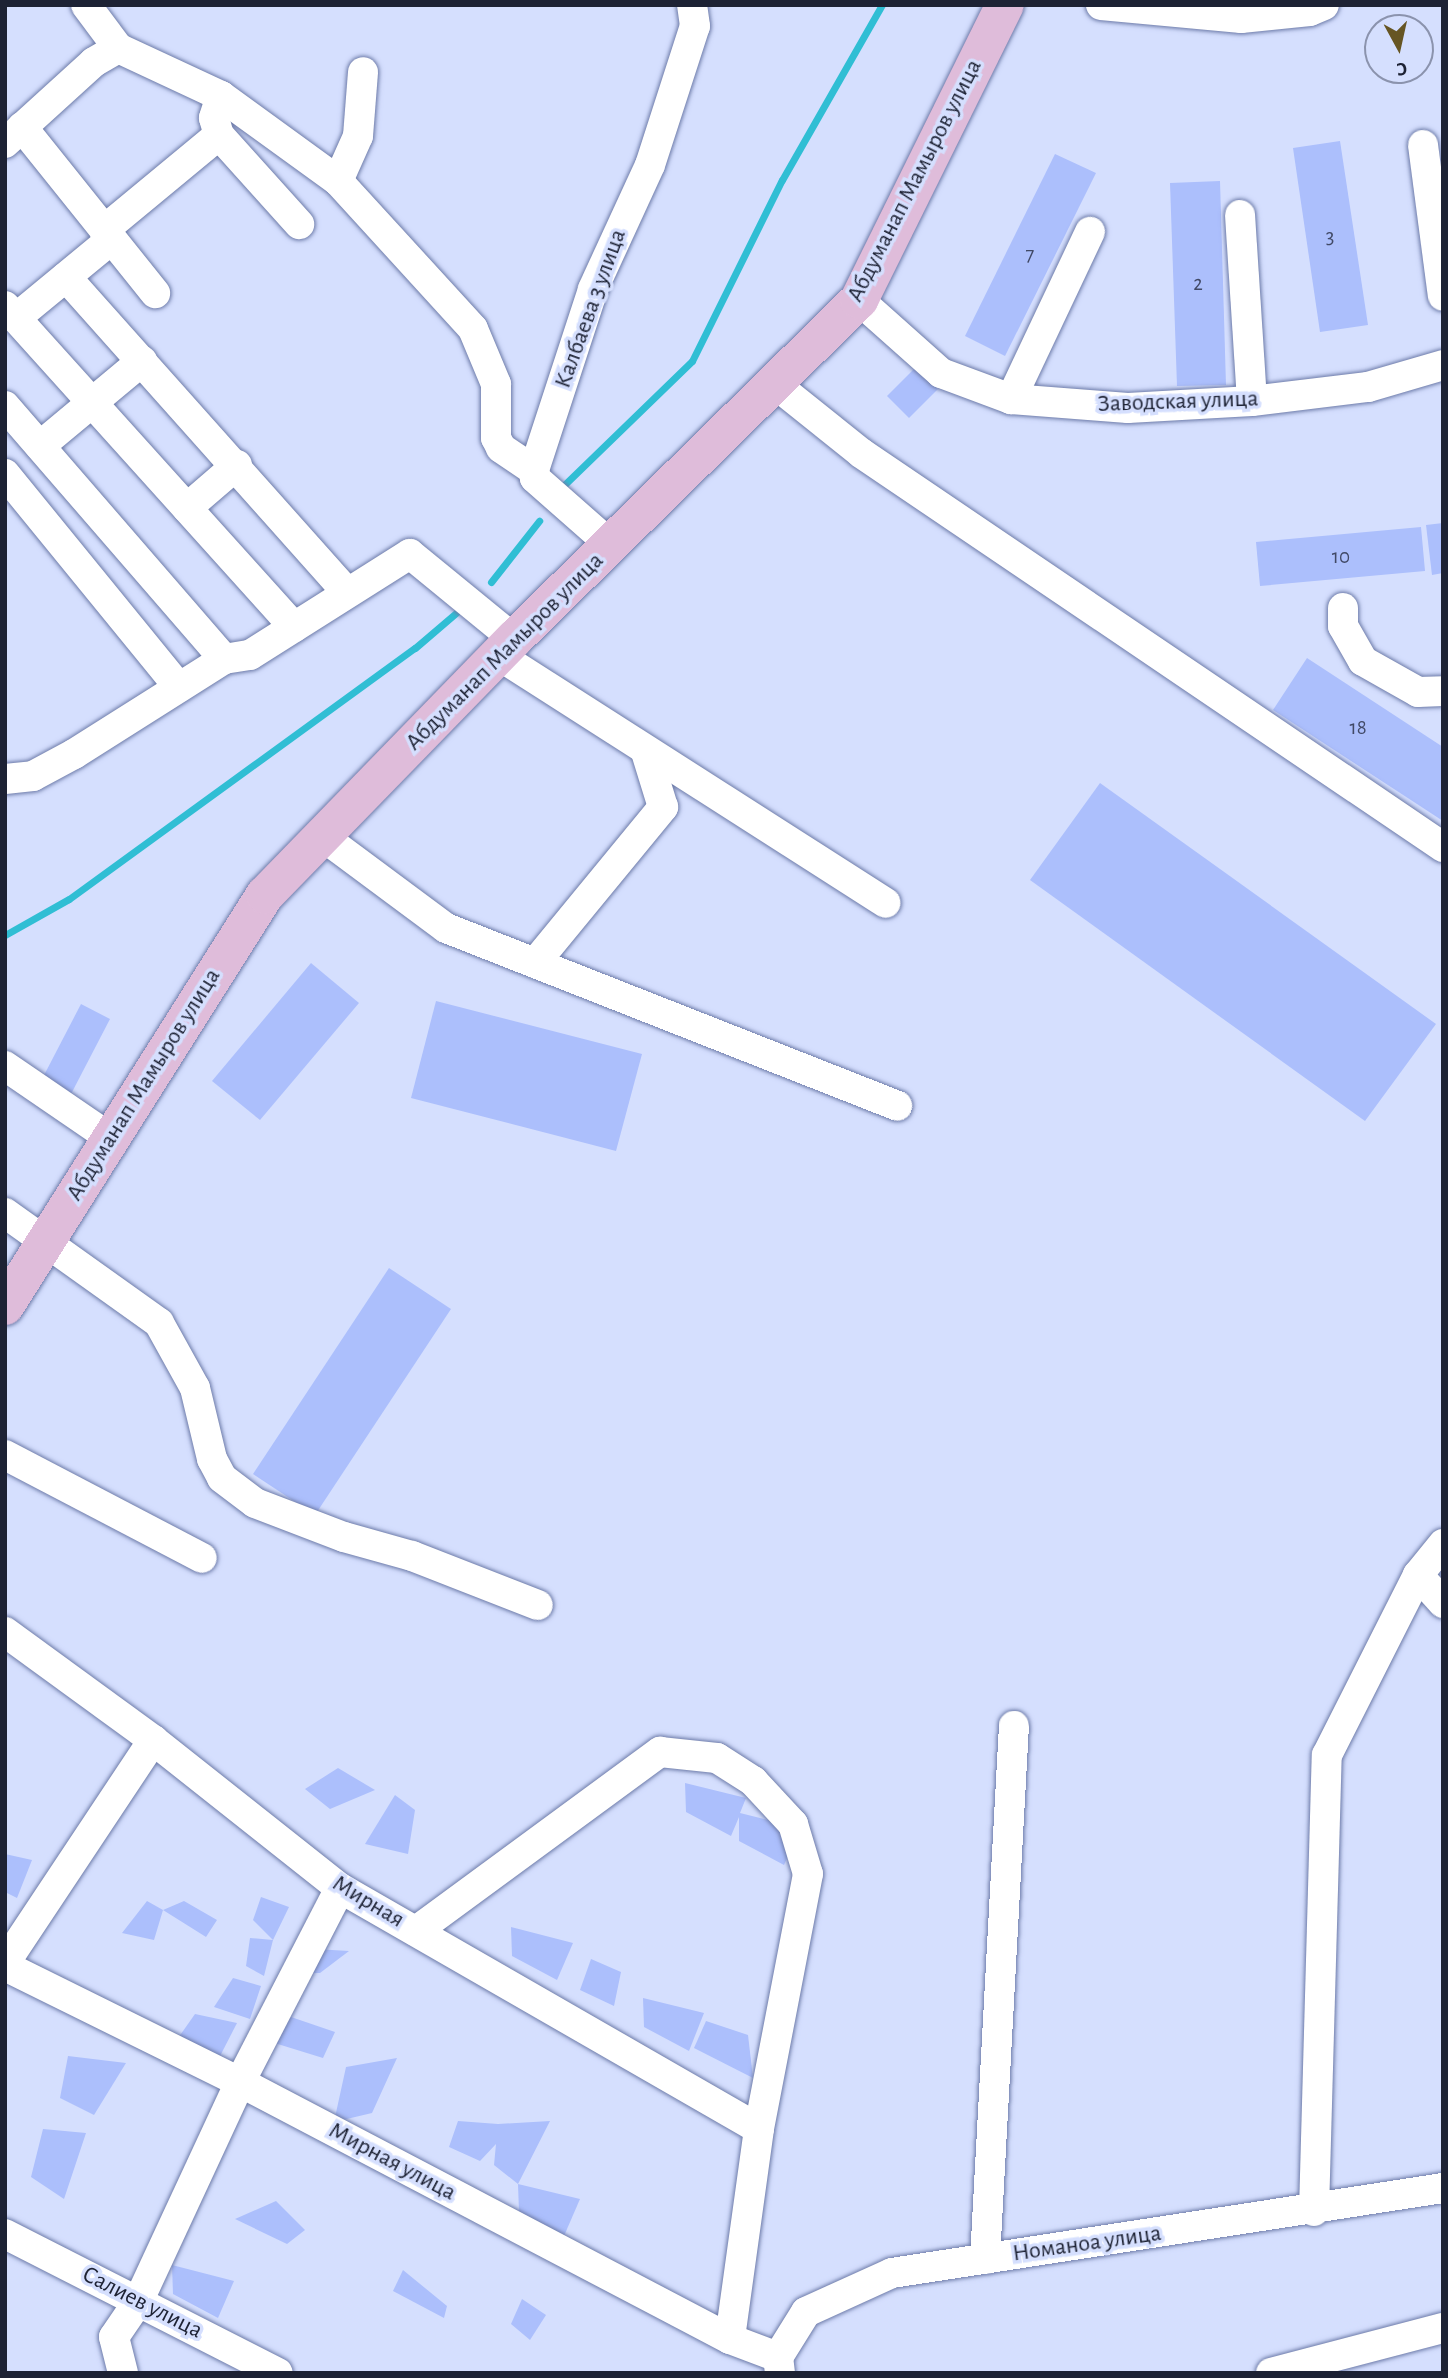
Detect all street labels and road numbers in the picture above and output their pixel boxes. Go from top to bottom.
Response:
street label: Абдуманап Мамыров улица [841,55,989,307]
street label: Калбаева 3 улица [549,226,633,392]
street label: Заводская улица [1097,385,1259,419]
street label: Абдуманап Мамыров улица [400,547,610,757]
street label: Абдуманап Мамыров улица [61,964,227,1206]
street label: Мирная [327,1869,409,1935]
street label: Мирная улица [323,2116,461,2208]
street label: Номаноа улица [1011,2219,1163,2269]
street label: Салиев улица [77,2260,207,2346]

